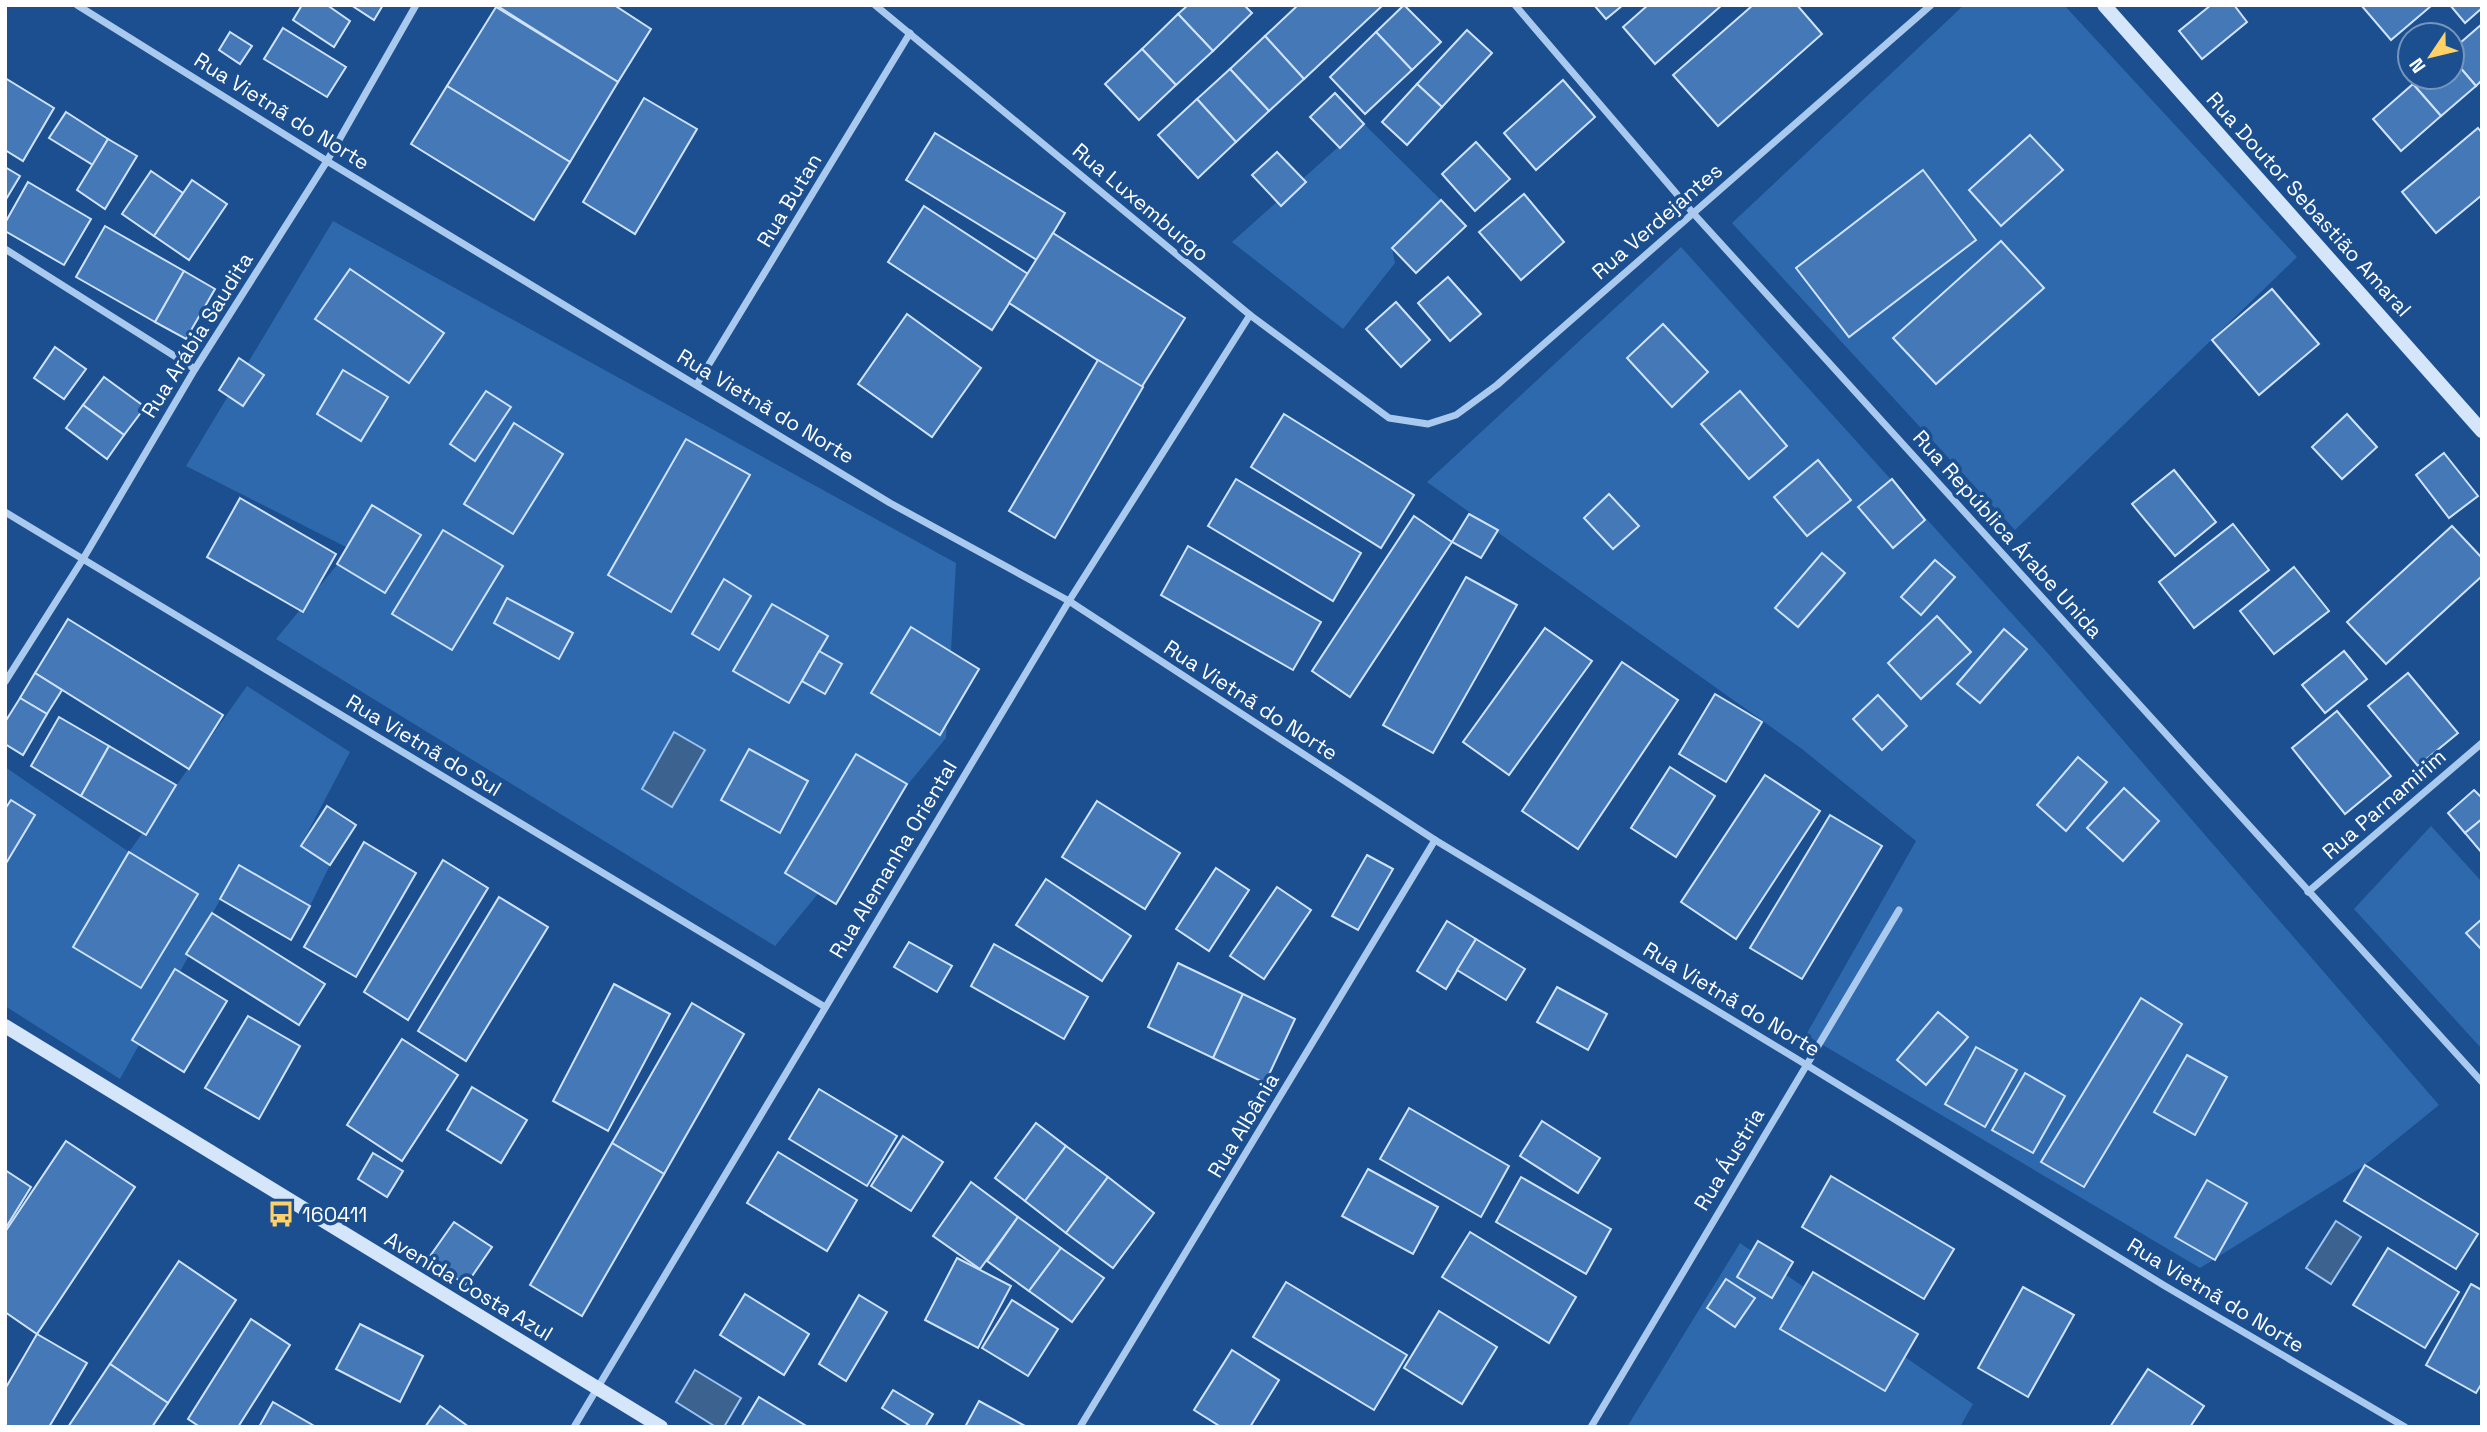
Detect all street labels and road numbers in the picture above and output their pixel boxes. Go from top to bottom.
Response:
street label: Rua Vietnã do Norte [189,46,375,176]
street label: Rua Doutor Sebastião Amaral [2201,86,2417,322]
street label: Rua Luxemburgo [1067,137,1215,267]
street label: Rua Butan [750,148,828,252]
street label: Rua Verdejantes [1586,157,1728,285]
street label: Rua Arábia Saudita [135,247,259,423]
street label: Rua Vietnã do Norte [673,342,859,470]
street label: Rua República Árabe Unida [1907,424,2109,644]
street label: Rua Vietnã do Norte [1159,634,1343,766]
street label: Rua Vietnã do Sul [342,688,506,802]
street label: Rua Parnamirim [2317,743,2451,865]
street label: Rua Alemanha Oriental [823,755,963,963]
street label: Rua Vietnã do Norte [1639,935,1825,1063]
street label: Rua Albânia [1201,1068,1285,1182]
street label: Rua Áustria [1688,1103,1770,1215]
street label: Avenida Costa Azul [380,1225,558,1347]
street label: Rua Vietnã do Norte [2123,1231,2309,1359]

